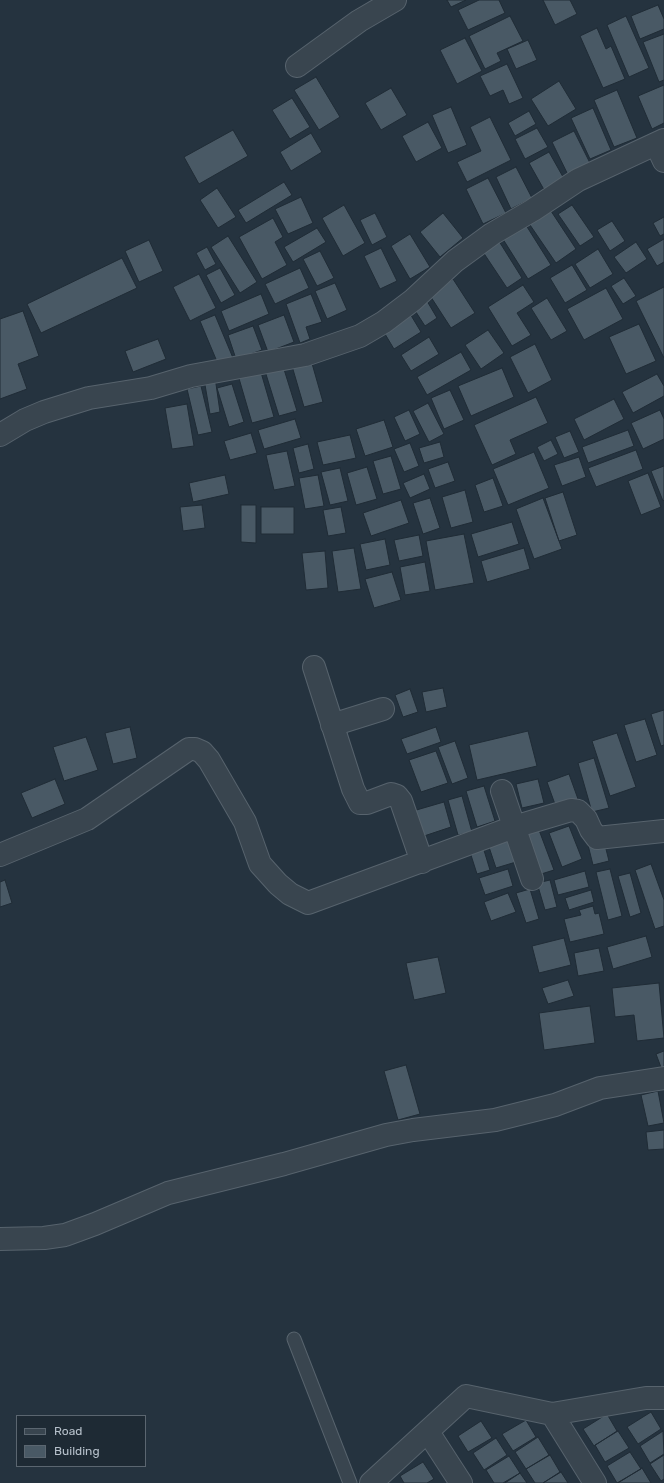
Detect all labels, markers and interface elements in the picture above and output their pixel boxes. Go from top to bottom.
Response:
legend [16,1415,146,1467]
text: Road [54,1424,82,1438]
text: Building [54,1444,100,1458]

